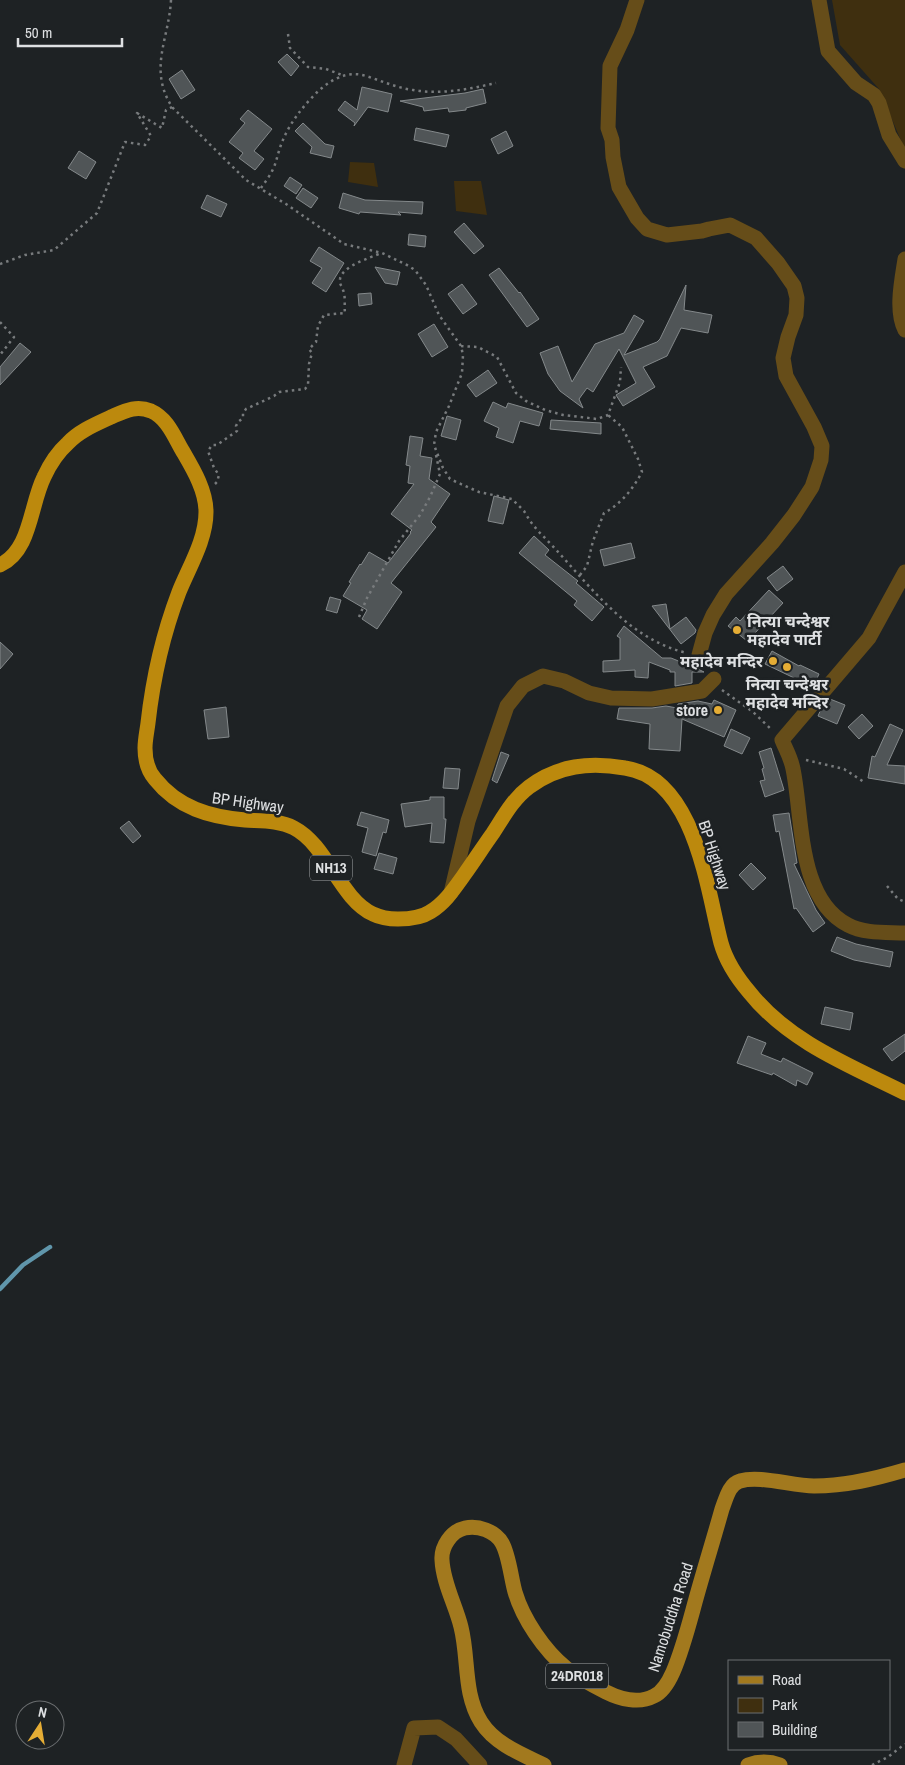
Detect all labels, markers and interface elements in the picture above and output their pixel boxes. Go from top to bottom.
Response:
scale bar [18,15,121,47]
text: 50 m [25,22,52,43]
place label: नित्या चन्देश्वर महादेव पार्टी [747,610,831,650]
marker: नित्या चन्देश्वर महादेव पार्टी [731,624,743,636]
place label: महादेव मन्दिर [680,650,764,672]
marker: महादेव मन्दिर [767,655,779,667]
marker: नित्या चन्देश्वर महादेव मन्दिर [781,661,793,673]
place label: नित्या चन्देश्वर महादेव मन्दिर [746,673,829,713]
place label: store [676,699,708,721]
marker: store [712,704,724,716]
street label: BP Highway [211,786,286,818]
street label: BP Highway [693,817,737,893]
road number: NH13 [310,856,352,880]
street label: Namobuddha Road [642,1559,698,1675]
legend [728,1660,890,1750]
road number: 24DR018 [546,1664,608,1688]
text: Road [772,1669,801,1690]
text: Park [772,1694,798,1715]
north arrow [15,1700,65,1750]
text: N [37,1703,49,1722]
text: Building [772,1719,817,1740]

